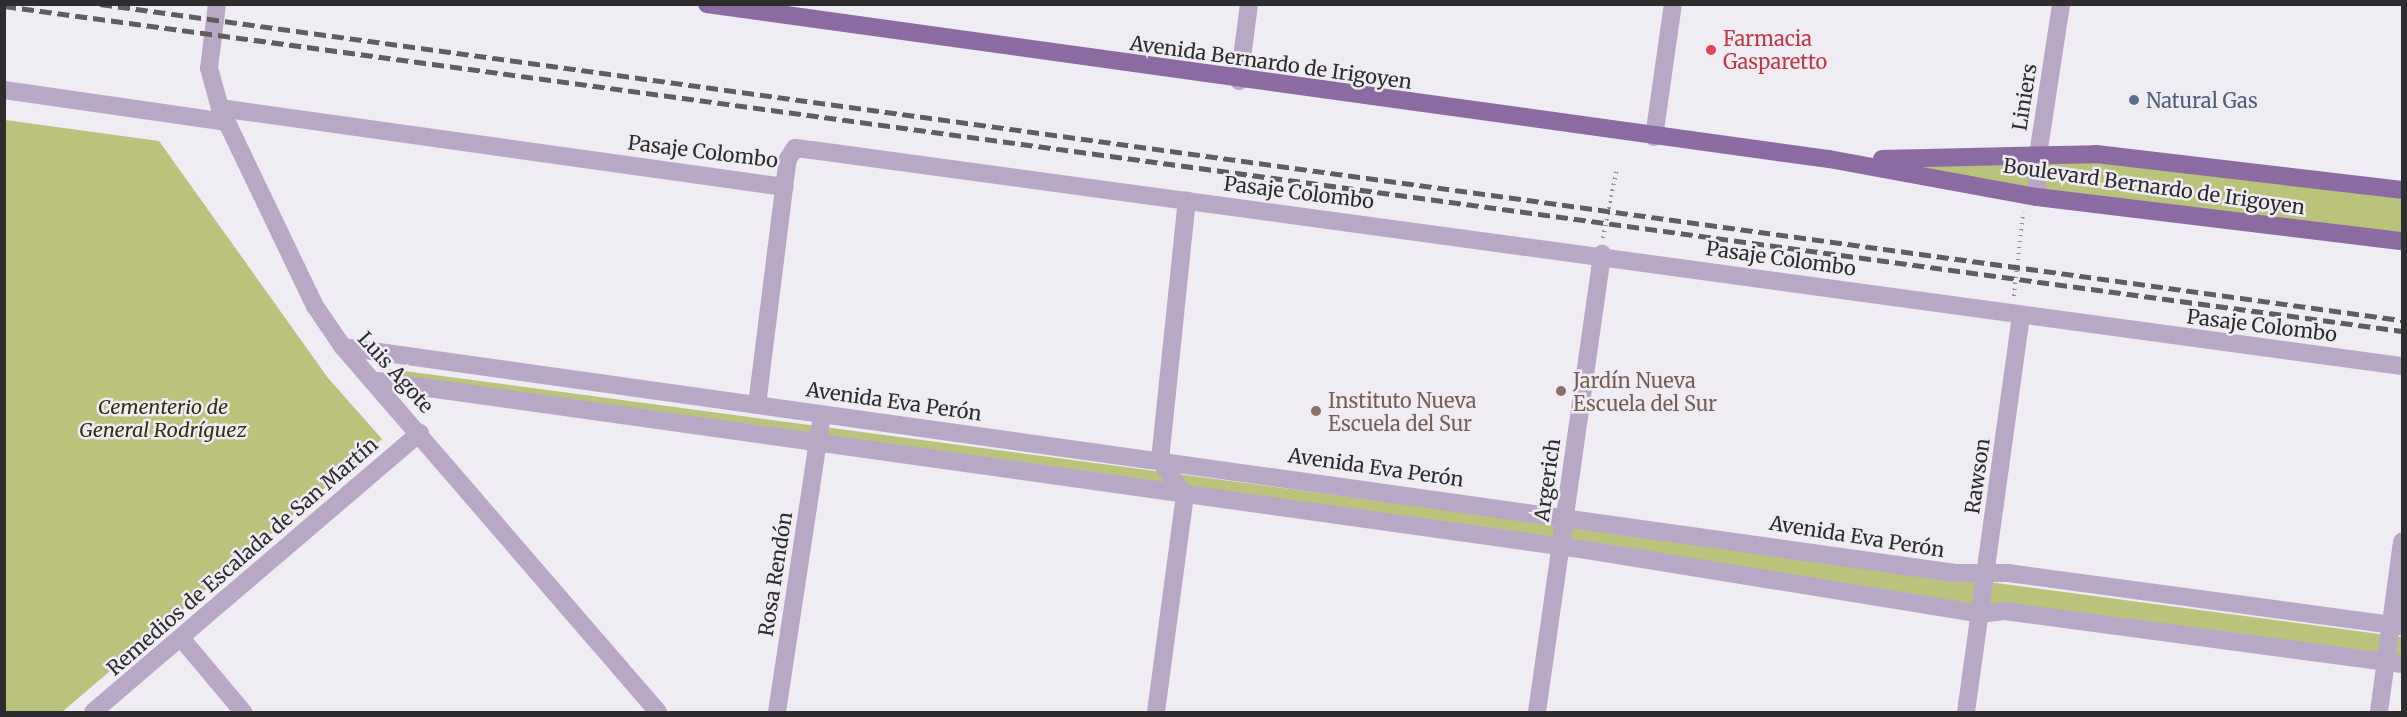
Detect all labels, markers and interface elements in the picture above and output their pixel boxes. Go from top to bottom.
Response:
place label: Farmacia Gasparetto [1723,27,1827,74]
street label: Avenida Bernardo de Irigoyen [1129,30,1413,94]
marker: Farmacia Gasparetto [1704,43,1718,57]
street label: Liniers [2007,62,2041,132]
place label: Natural Gas [2146,88,2258,112]
marker: Natural Gas [2127,93,2141,107]
street label: Pasaje Colombo [626,130,780,172]
street label: Boulevard Bernardo de Irigoyen [2002,153,2306,219]
street label: Pasaje Colombo [1222,171,1376,213]
street label: Pasaje Colombo [1704,236,1858,280]
street label: Pasaje Colombo [2185,304,2339,346]
street label: Luis Agote [353,326,439,418]
place label: Jardín Nueva Escuela del Sur [1573,368,1717,415]
street label: Avenida Eva Perón [805,377,983,425]
marker: Jardín Nueva Escuela del Sur [1554,384,1568,398]
place label: Instituto Nueva Escuela del Sur [1328,388,1476,435]
park label: Cementerio de General Rodríguez [79,395,247,442]
marker: Instituto Nueva Escuela del Sur [1309,404,1323,418]
street label: Remedios de Escalada de San Martín [102,432,382,680]
street label: Argerich [1529,437,1565,523]
street label: Rawson [1960,437,1994,515]
street label: Avenida Eva Perón [1287,443,1465,491]
street label: Rosa Rendón [753,510,797,638]
street label: Avenida Eva Perón [1768,510,1946,562]

